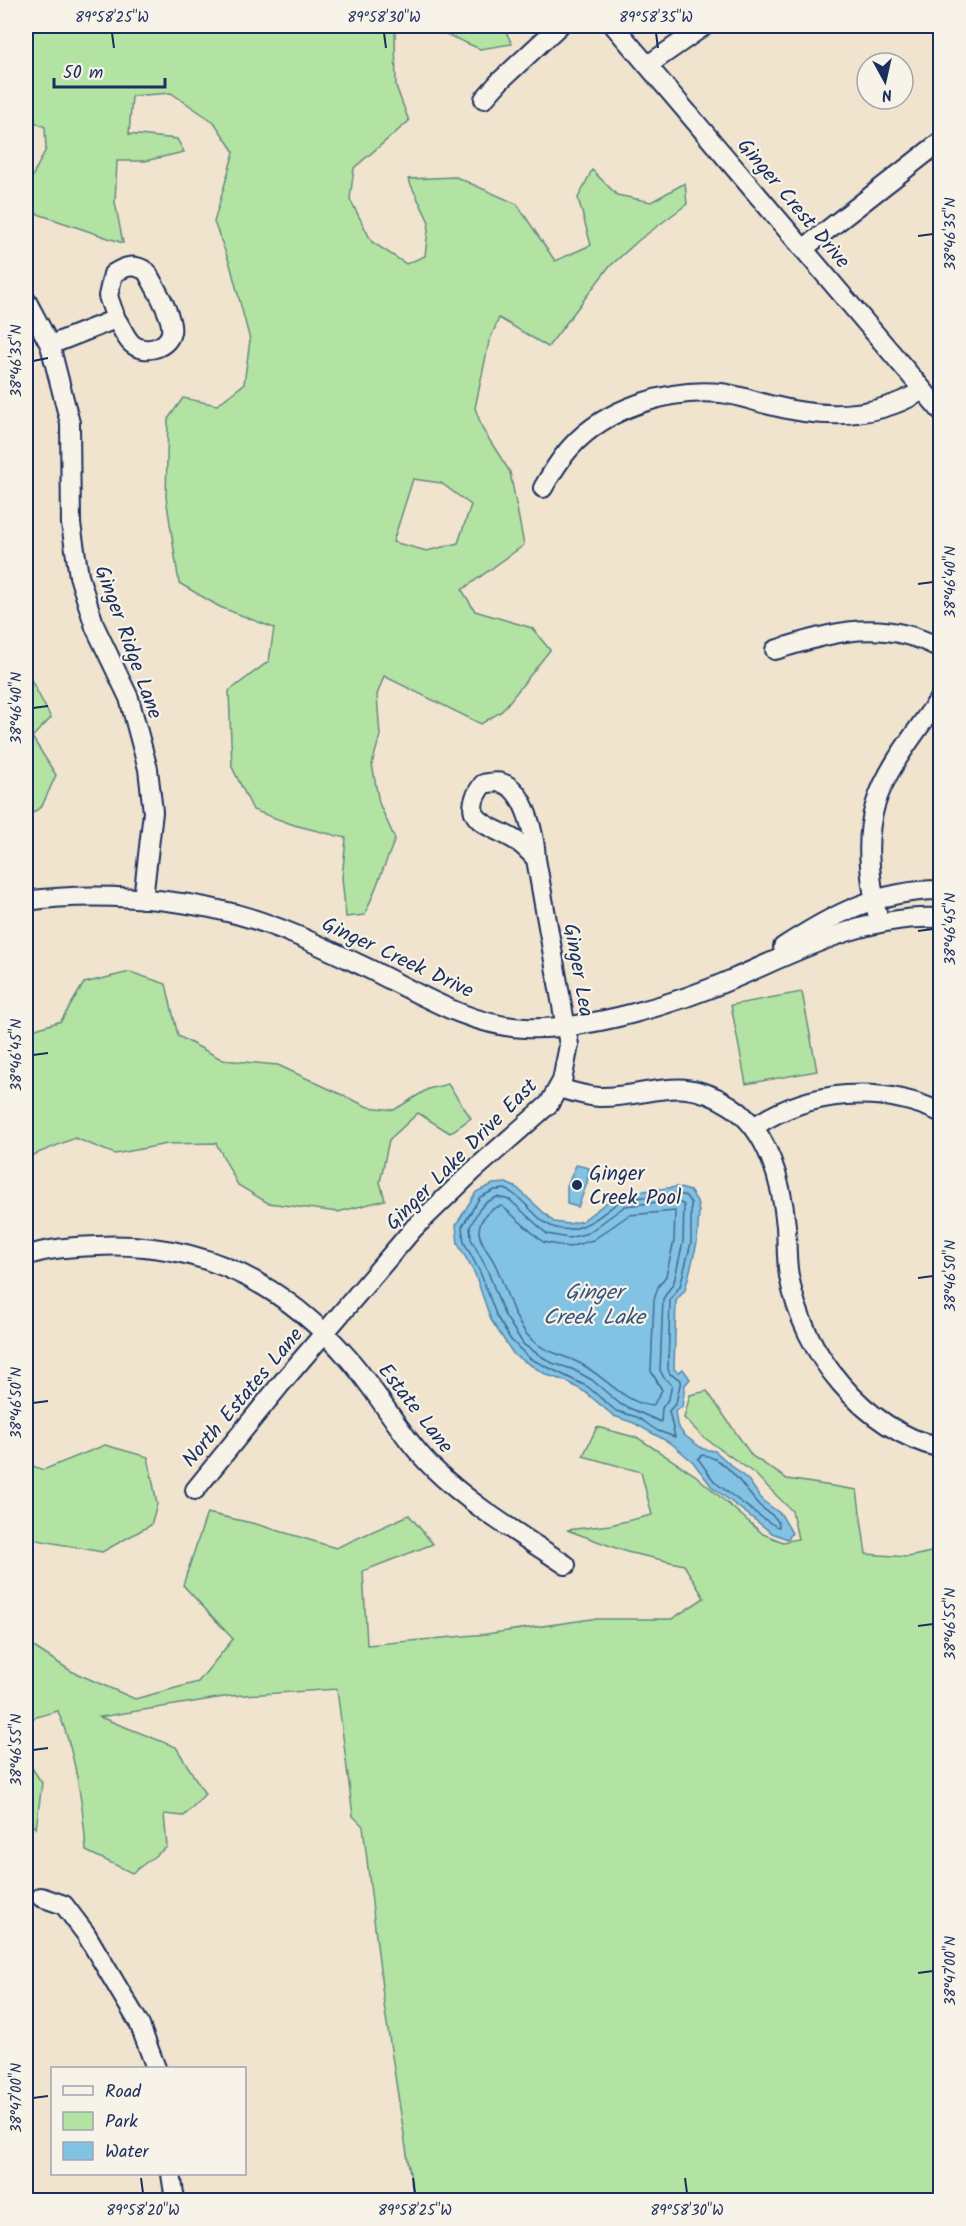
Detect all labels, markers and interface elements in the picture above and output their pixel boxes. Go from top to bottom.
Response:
text: 89°58'25"W [75,6,149,30]
text: 89°58'30"W [347,6,421,30]
text: 89°58'35"W [619,6,693,30]
scale bar [54,51,165,89]
north arrow [855,51,915,111]
text: 50 m [63,59,103,88]
text: N [880,81,894,107]
street label: Ginger Crest Drive [728,131,858,277]
text: 38°46'35"N [939,197,963,271]
text: 38°46'35"N [5,324,29,398]
text: 38°46'40"N [939,546,963,618]
street label: Ginger Ridge Lane [84,561,171,724]
text: 38°46'40"N [5,672,29,744]
text: 38°46'45"N [939,893,963,965]
street label: Ginger Creek Drive [316,909,479,1008]
street label: Ginger Lea [553,921,602,1020]
text: 38°46'45"N [5,1019,29,1091]
street label: Ginger Lake Drive East [378,1071,547,1239]
place label: Ginger Creek Pool [589,1158,681,1215]
marker: Ginger Creek Pool [570,1178,584,1192]
text: 38°46'50"N [939,1240,963,1312]
water label: Ginger Creek Lake [543,1276,647,1336]
street label: North Estates Lane [174,1320,312,1475]
street label: Estate Lane [369,1357,461,1462]
text: 38°46'50"N [5,1367,29,1439]
text: 38°46'55"N [939,1588,963,1660]
text: 38°46'55"N [5,1714,29,1786]
text: 38°47'00"N [939,1936,963,2006]
text: 38°47'00"N [5,2063,29,2133]
legend [51,2067,246,2175]
text: Road [105,2078,142,2107]
text: Park [105,2108,138,2137]
text: Water [105,2138,150,2167]
text: 89°58'20"W [106,2199,180,2223]
text: 89°58'25"W [378,2199,452,2223]
text: 89°58'30"W [650,2199,724,2223]

